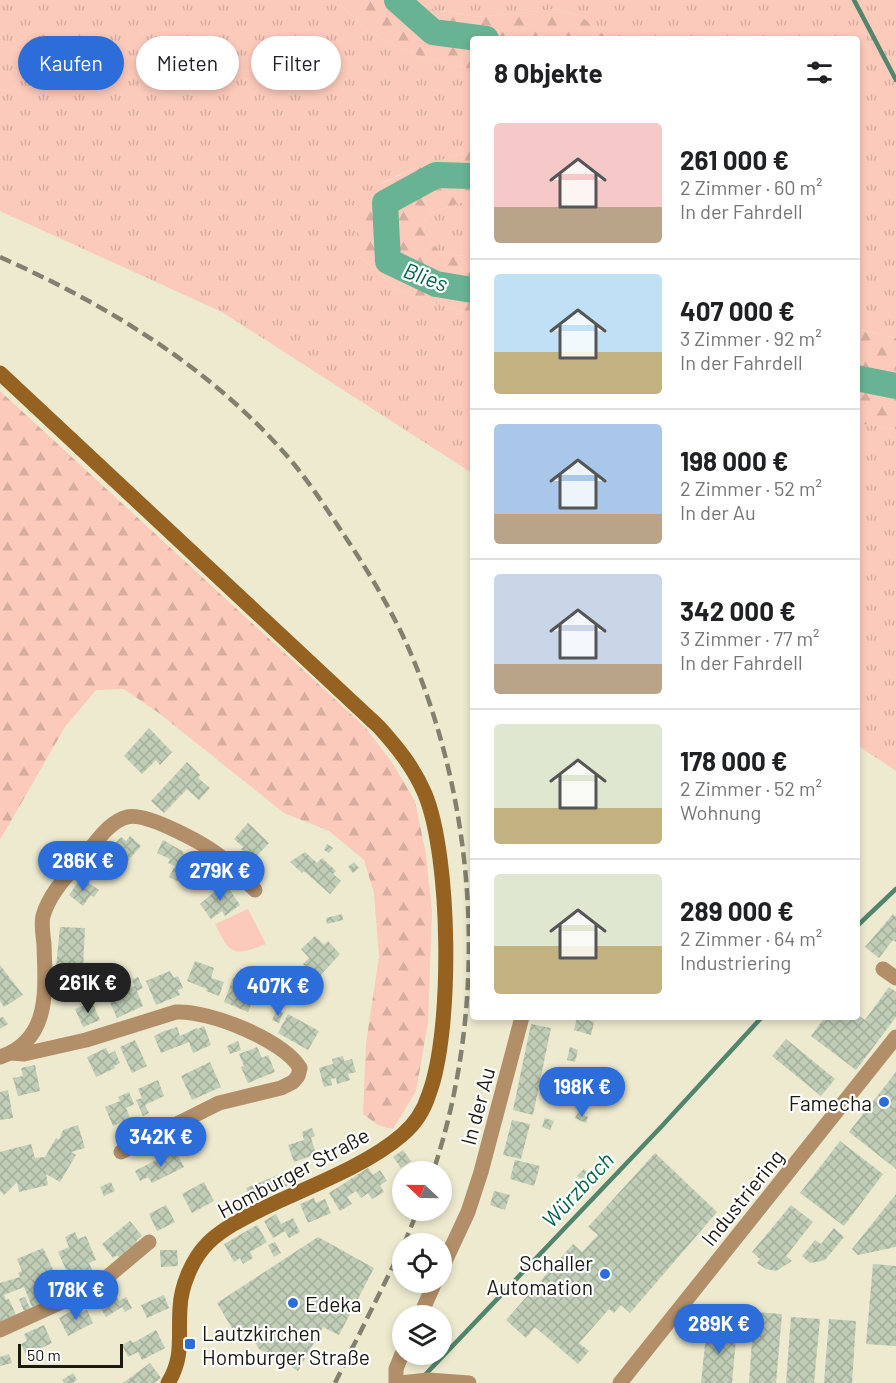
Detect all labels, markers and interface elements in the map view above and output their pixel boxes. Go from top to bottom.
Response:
chip: Kaufen [18,36,124,90]
chip: Mieten [136,36,239,90]
chip: Filter [251,36,341,90]
icon: filters [803,56,836,89]
text: 8 Objekte [494,57,603,88]
text: 261 000 € [680,144,789,175]
icon: home [542,147,614,219]
text: 2 Zimmer · 60 m² [680,175,823,199]
text: In der Fahrdell [680,199,803,223]
water label: Blies [400,256,452,296]
text: 407 000 € [680,295,795,326]
icon: home [542,298,614,370]
text: 3 Zimmer · 92 m² [680,326,822,350]
text: In der Fahrdell [680,350,803,374]
text: 198 000 € [680,445,788,476]
icon: home [542,448,614,520]
text: 2 Zimmer · 52 m² [680,476,822,500]
text: In der Au [680,500,756,524]
text: 342 000 € [680,595,796,626]
icon: home [542,598,614,670]
text: 3 Zimmer · 77 m² [680,626,819,650]
text: In der Fahrdell [680,650,803,674]
text: 178 000 € [680,745,788,776]
icon: home [542,748,614,820]
text: 2 Zimmer · 52 m² [680,776,822,800]
text: Wohnung [680,800,761,824]
pin: 286K € [34,841,132,892]
text: 286K € [52,848,114,872]
pin: 279K € [171,851,269,902]
text: 279K € [190,858,250,882]
text: 289 000 € [680,895,794,926]
icon: home [542,898,614,970]
text: 2 Zimmer · 64 m² [680,926,822,950]
text: Industriering [680,950,791,974]
pin: 261K € [39,963,137,1014]
pin: 407K € [229,966,327,1017]
text: 261K € [59,970,117,994]
text: 407K € [247,973,309,997]
street label: In der Au [455,1064,499,1148]
pin: 198K € [533,1067,631,1118]
text: 198K € [553,1074,611,1098]
place label: Famecha [789,1090,872,1115]
marker: Famecha [877,1095,891,1109]
pin: 342K € [112,1117,210,1168]
street label: Homburger Straße [213,1122,373,1222]
text: 342K € [129,1124,193,1148]
street label: Industriering [696,1144,788,1250]
water label: Würzbach [536,1146,618,1232]
north arrow [392,1161,452,1221]
map controls [392,1161,452,1365]
button: locate [392,1233,452,1293]
place label: Schaller Automation [486,1250,593,1299]
marker: Schaller Automation [598,1267,612,1281]
pin: 178K € [27,1270,125,1321]
text: 178K € [47,1277,105,1301]
place label: Edeka [305,1291,361,1316]
marker: Edeka [286,1296,300,1310]
pin: 289K € [670,1304,768,1355]
button: layers [392,1305,452,1365]
text: 289K € [688,1311,750,1335]
place label: Lautzkirchen Homburger Straße [202,1320,370,1369]
marker: Lautzkirchen Homburger Straße [183,1337,197,1351]
scale bar [18,1341,123,1368]
text: 50 m [27,1345,61,1364]

